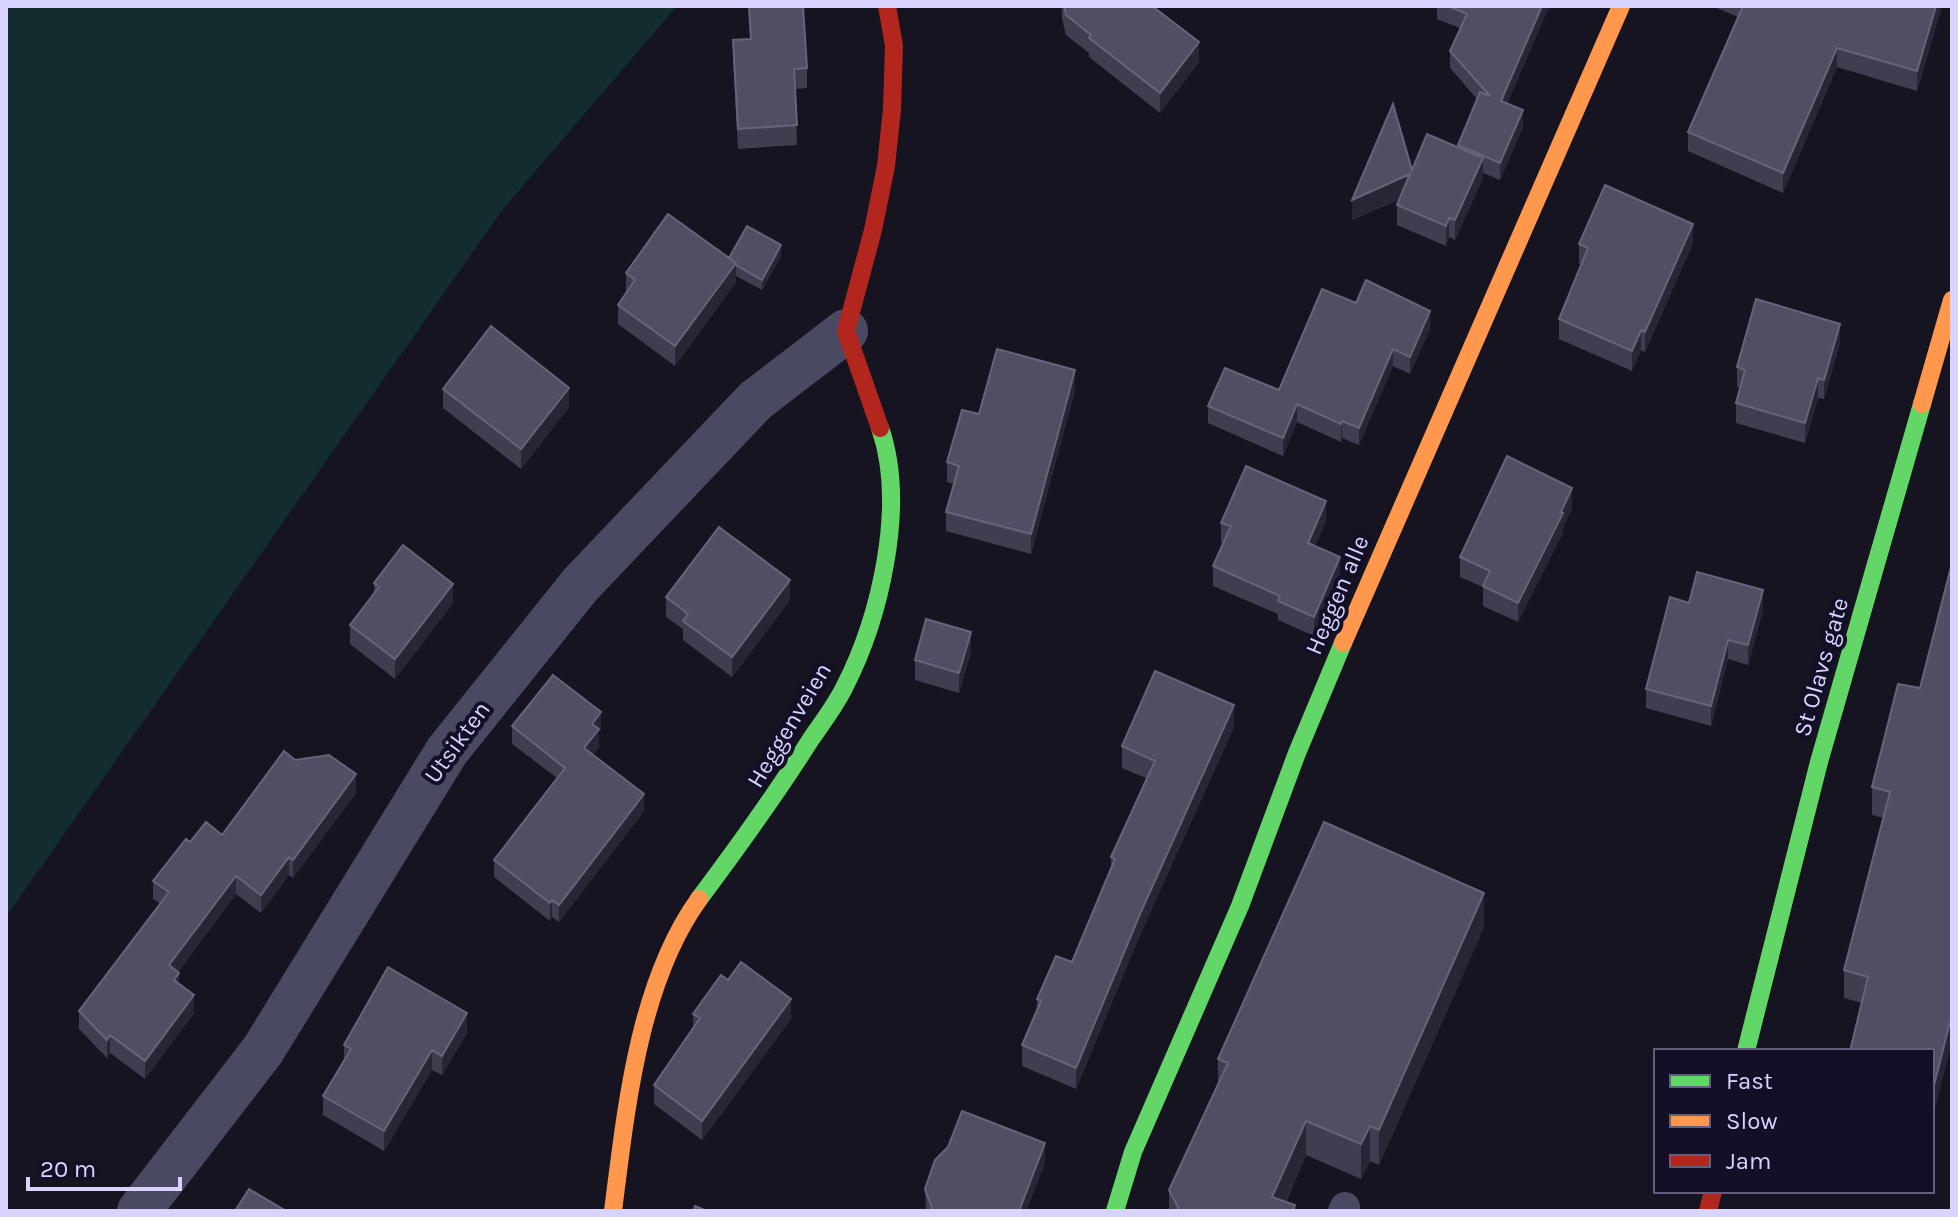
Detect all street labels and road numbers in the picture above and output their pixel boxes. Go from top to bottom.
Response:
street label: Heggen alle [1299,531,1375,659]
street label: St Olavs gate [1788,594,1854,740]
street label: Heggenveien [741,658,837,792]
street label: Utsikten [418,696,496,788]

